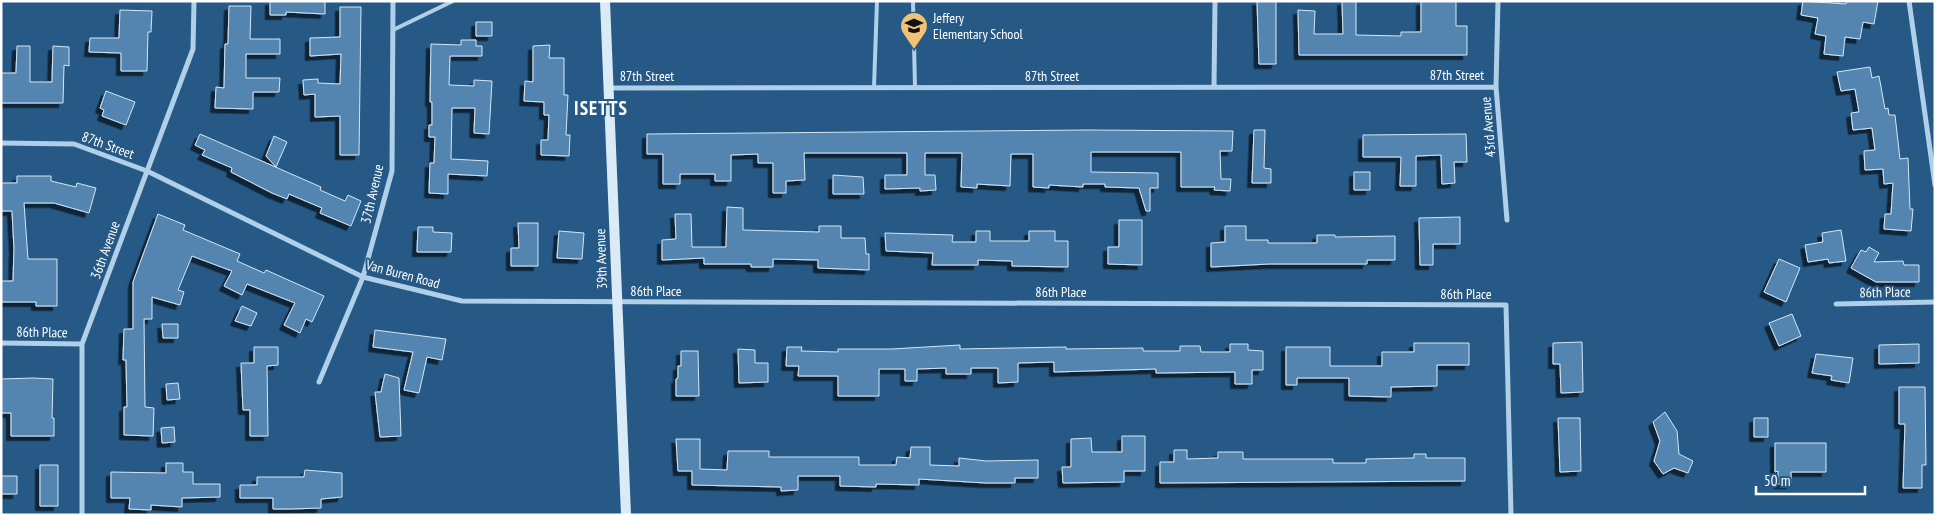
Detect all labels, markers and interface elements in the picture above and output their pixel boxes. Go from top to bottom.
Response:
place label: Jeffery Elementary School [932,9,1023,43]
school or university icon: Jeffery Elementary School [899,11,929,50]
street label: 87th Street [1430,66,1484,84]
street label: 87th Street [620,67,674,85]
street label: 87th Street [1025,67,1079,85]
district label: ISETTS [574,96,628,120]
street label: 43rd Avenue [1476,96,1500,158]
street label: 87th Street [79,127,137,163]
street label: 37th Avenue [356,162,388,225]
street label: 36th Avenue [86,218,124,282]
street label: 39th Avenue [591,228,611,290]
street label: Van Buren Road [363,255,442,293]
street label: 86th Place [630,282,682,300]
street label: 86th Place [1035,283,1087,301]
street label: 86th Place [1859,283,1911,301]
street label: 86th Place [1440,285,1492,303]
street label: 86th Place [16,323,68,341]
scale bar [1756,464,1865,496]
text: 50 m [1764,471,1790,490]

